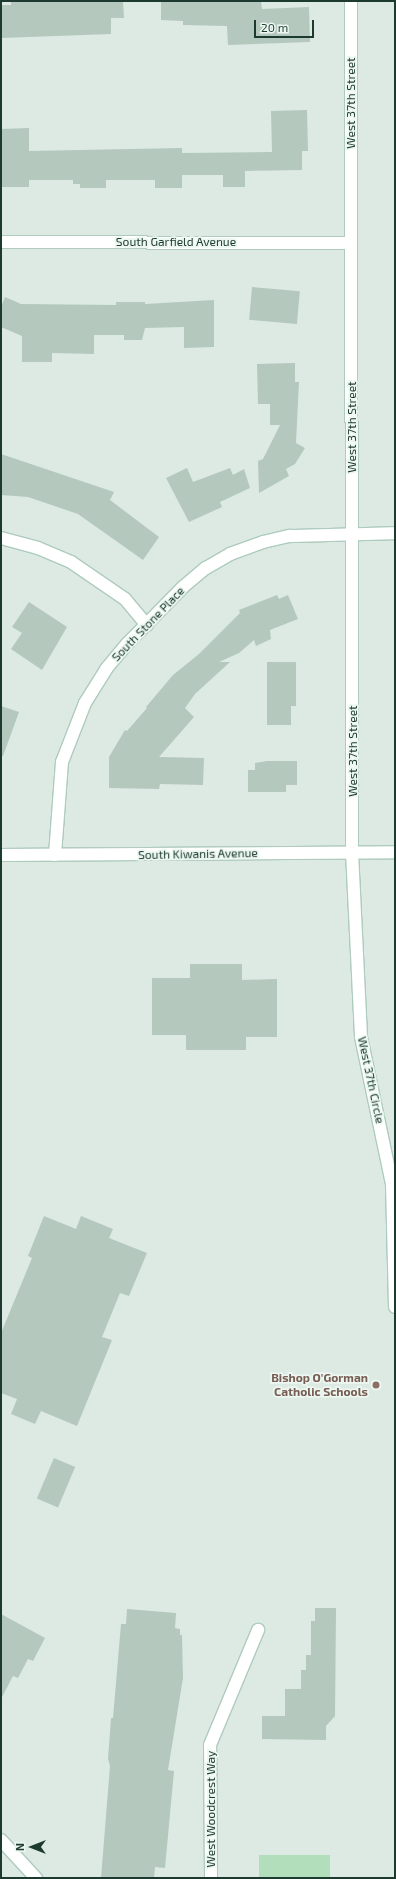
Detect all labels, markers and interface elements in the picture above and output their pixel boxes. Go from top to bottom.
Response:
scale bar [256,12,316,38]
text: 20 m [261,20,288,34]
street label: West 37th Street [344,57,358,149]
street label: South Garfield Avenue [116,235,236,249]
street label: West 37th Street [345,381,359,473]
street label: South Stone Place [109,584,187,664]
street label: West 37th Street [346,705,360,797]
street label: South Kiwanis Avenue [138,846,258,862]
street label: West 37th Circle [355,1035,387,1125]
place label: Bishop O'Gorman Catholic Schools [271,1371,368,1399]
marker: Bishop O'Gorman Catholic Schools [371,1380,381,1390]
street label: West Woodcrest Way [204,1750,218,1868]
north arrow [12,1827,52,1867]
text: N [13,1843,26,1851]

